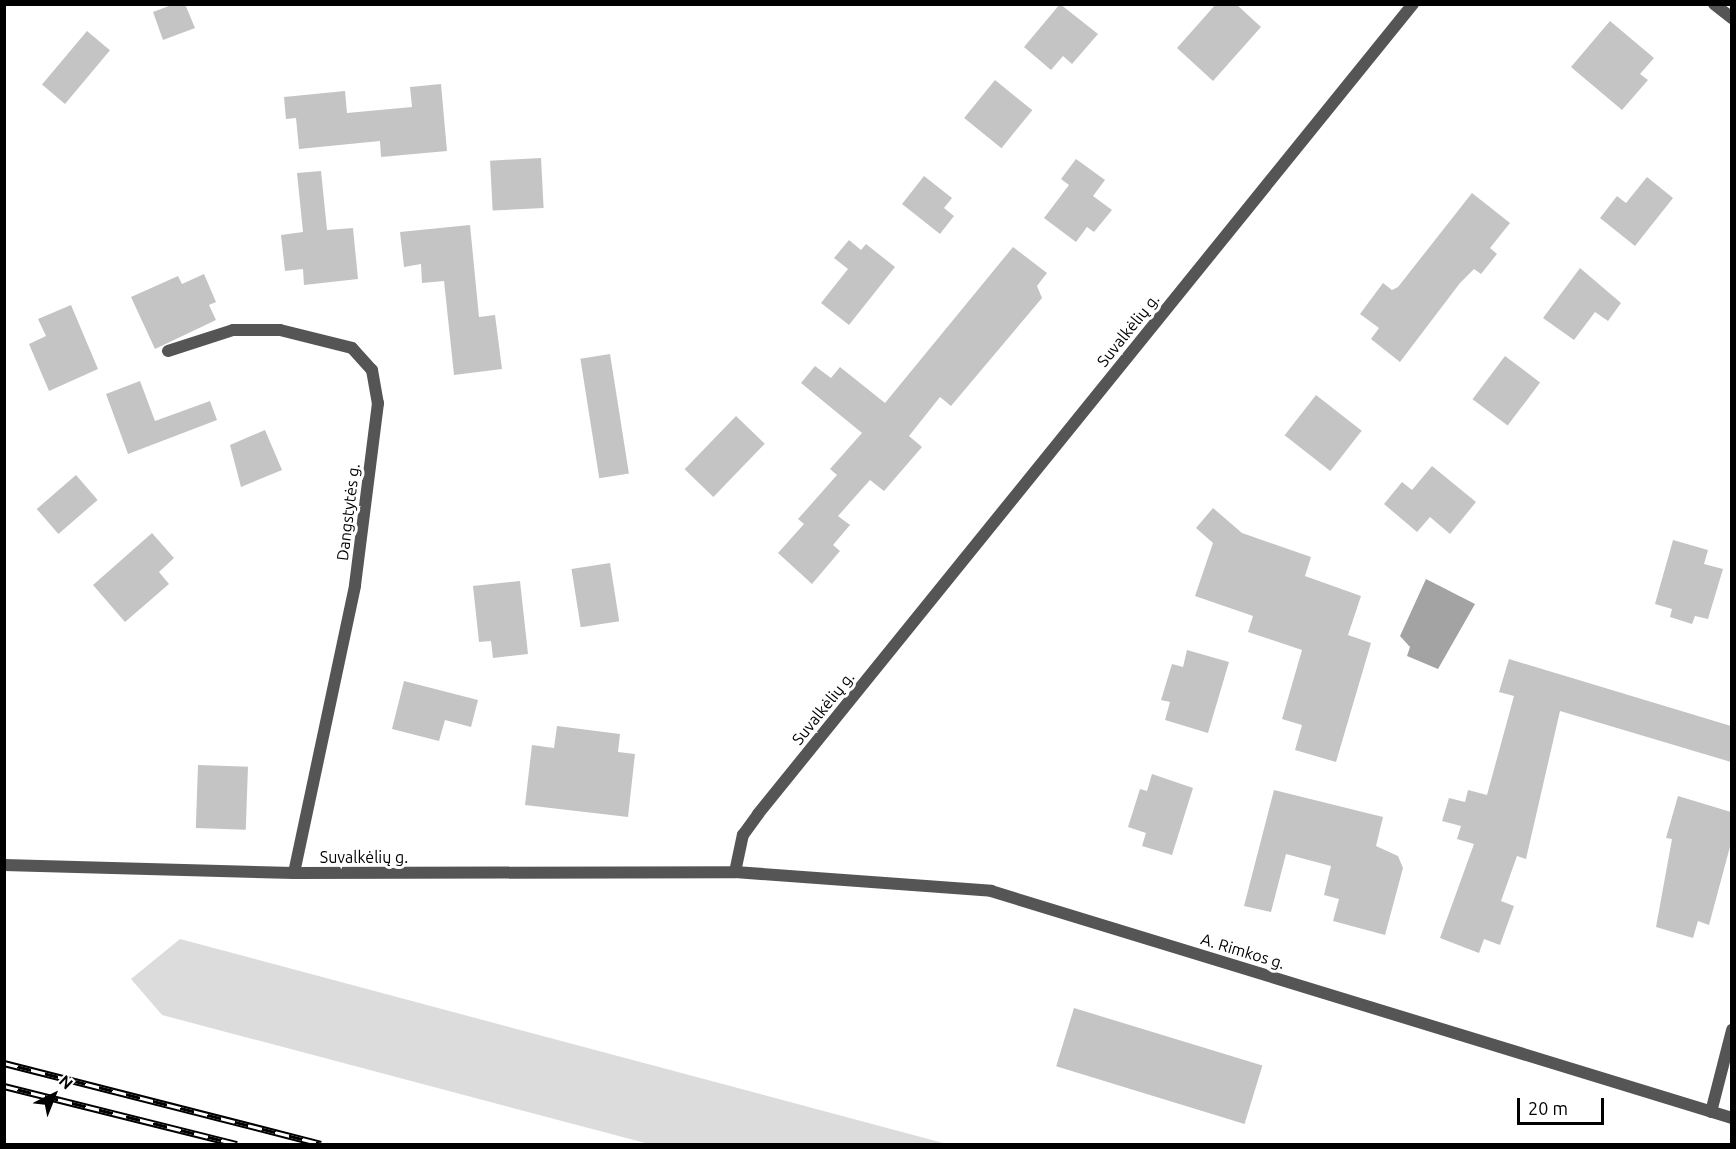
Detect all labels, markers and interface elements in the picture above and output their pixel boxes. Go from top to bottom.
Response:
street label: Suvalkėlių g. [1093,290,1163,370]
street label: Dangstytės g. [333,462,363,562]
street label: Suvalkėlių g. [788,668,858,748]
street label: Suvalkėlių g. [320,847,408,867]
street label: A. Rimkos g. [1199,929,1287,973]
north arrow [24,1065,84,1125]
text: N [56,1071,77,1092]
scale bar [1520,1086,1607,1124]
text: 20 m [1528,1098,1568,1118]

